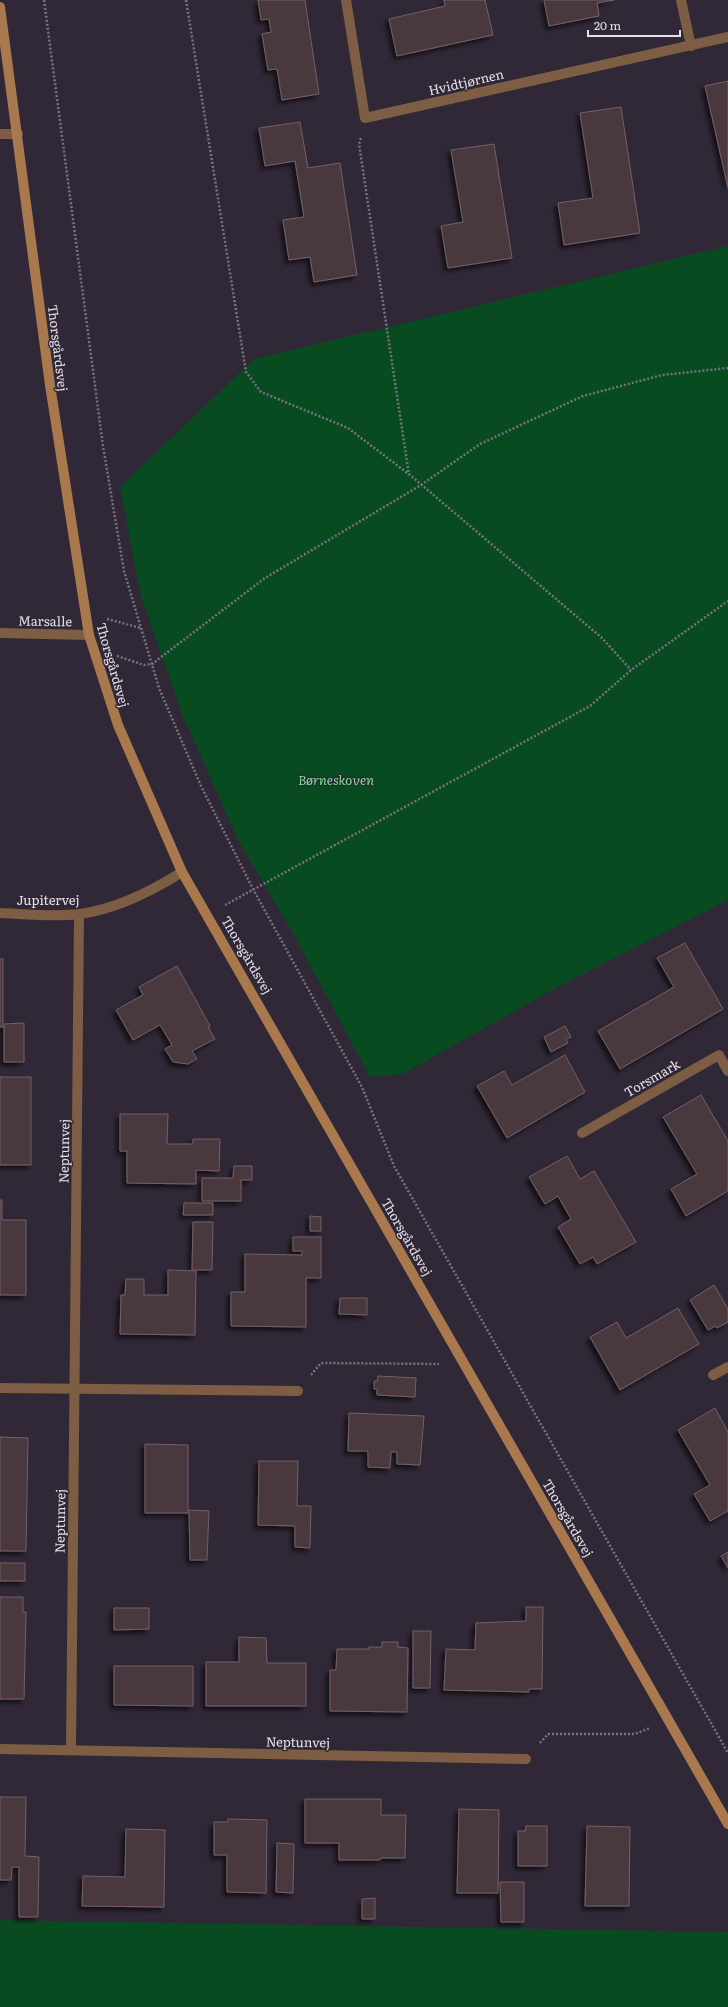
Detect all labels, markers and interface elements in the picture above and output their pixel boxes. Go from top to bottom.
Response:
scale bar [588,12,680,38]
text: 20 m [594,16,621,34]
street label: Hvidtjørnen [426,64,506,99]
street label: Thorsgårdsvej [44,303,73,392]
street label: Marsalle [18,611,72,630]
street label: Thorsgårdsvej [92,620,135,709]
park label: Børneskoven [298,770,374,789]
street label: Jupitervej [16,890,80,909]
street label: Thorsgårdsvej [217,912,277,997]
street label: Torsmark [620,1053,684,1101]
street label: Neptunvej [53,1119,74,1183]
street label: Thorsgårdsvej [377,1194,437,1279]
street label: Thorsgårdsvej [538,1475,598,1560]
street label: Neptunvej [49,1489,70,1553]
street label: Neptunvej [266,1731,330,1752]

